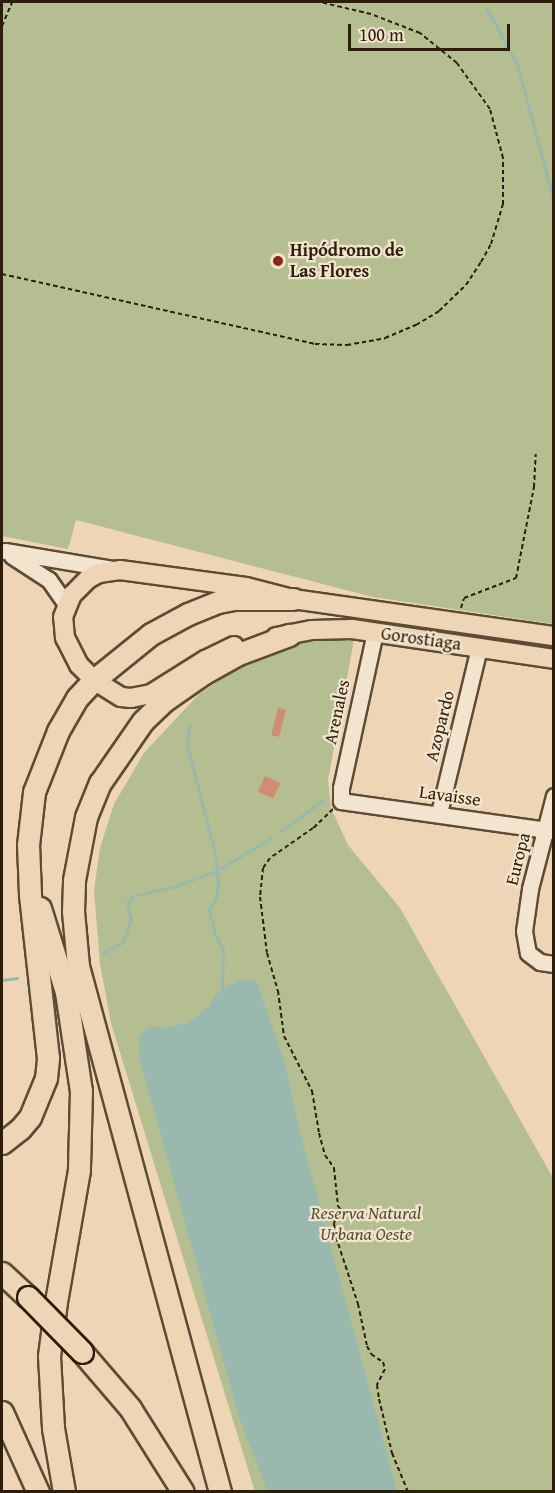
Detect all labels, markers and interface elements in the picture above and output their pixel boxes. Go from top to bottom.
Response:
scale bar [351,12,513,50]
text: 100 m [359,21,404,48]
place label: Hipódromo de Las Flores [290,240,404,282]
marker: Hipódromo de Las Flores [271,254,285,268]
street label: Gorostiaga [380,623,462,655]
street label: Arenales [320,678,354,746]
street label: Azopardo [421,688,459,764]
street label: Lavaisse [418,781,482,811]
street label: Europa [501,830,535,888]
park label: Reserva Natural Urbana Oeste [311,1203,421,1246]

